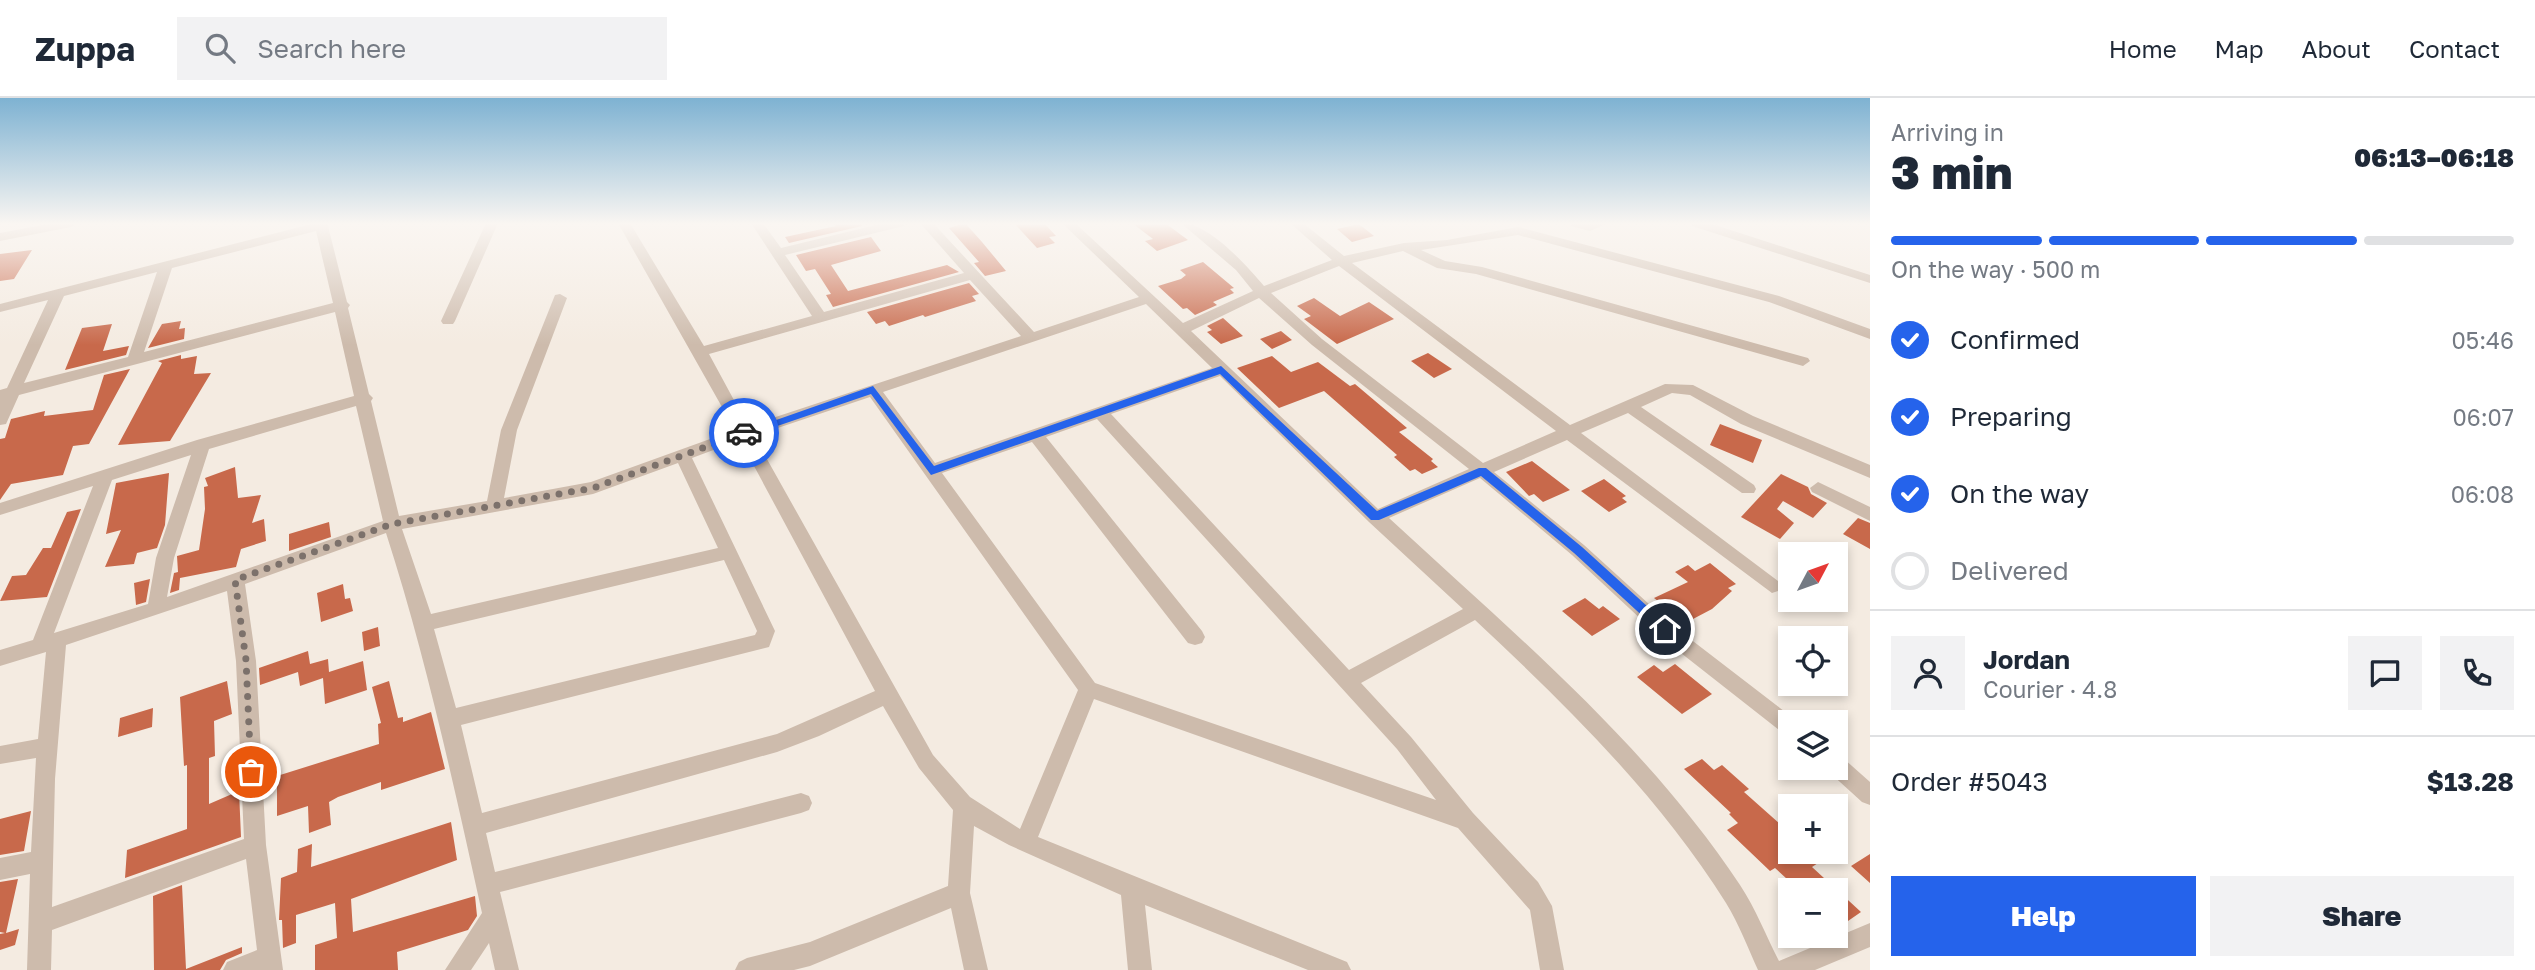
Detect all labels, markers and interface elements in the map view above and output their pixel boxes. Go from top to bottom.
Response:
search box [177,17,667,80]
text: Zuppa [35,29,135,68]
icon: search [201,29,239,67]
text: Search here [257,33,406,64]
text: Home [2109,34,2177,63]
text: Map [2215,34,2264,63]
text: About [2302,34,2371,63]
text: Contact [2409,34,2500,63]
text: Arriving in [1891,118,2004,146]
text: 06:13–06:18 [2354,142,2514,173]
text: 3 min [1891,144,2013,199]
text: On the way · 500 m [1891,255,2100,283]
icon: check [1891,321,1929,359]
text: Confirmed [1950,324,2080,355]
text: 05:46 [2452,326,2514,354]
courier [709,398,779,468]
icon: check [1891,398,1929,436]
text: Preparing [1950,401,2072,432]
text: 06:07 [2452,403,2514,431]
icon: car [725,414,763,452]
icon: check [1891,475,1929,513]
text: On the way [1950,478,2089,509]
text: 06:08 [2451,480,2514,508]
north arrow [1778,542,1848,612]
map controls [1778,542,1848,948]
text: Delivered [1950,555,2069,586]
pin [1635,599,1695,659]
icon: home [1646,610,1684,648]
button: locate [1778,626,1848,696]
button: person [1891,636,1965,710]
button: chat [2348,636,2422,710]
button: phone [2440,636,2514,710]
text: Jordan [1983,644,2070,675]
text: Courier · 4.8 [1983,675,2117,703]
button: layers [1778,710,1848,780]
pin [221,742,281,802]
icon: bag [232,753,270,791]
text: Order #5043 [1891,766,2048,797]
text: $13.28 [2427,766,2514,797]
button: + [1778,794,1848,864]
button: Help [1891,876,2196,956]
button: Share [2210,876,2514,956]
button: − [1778,878,1848,948]

